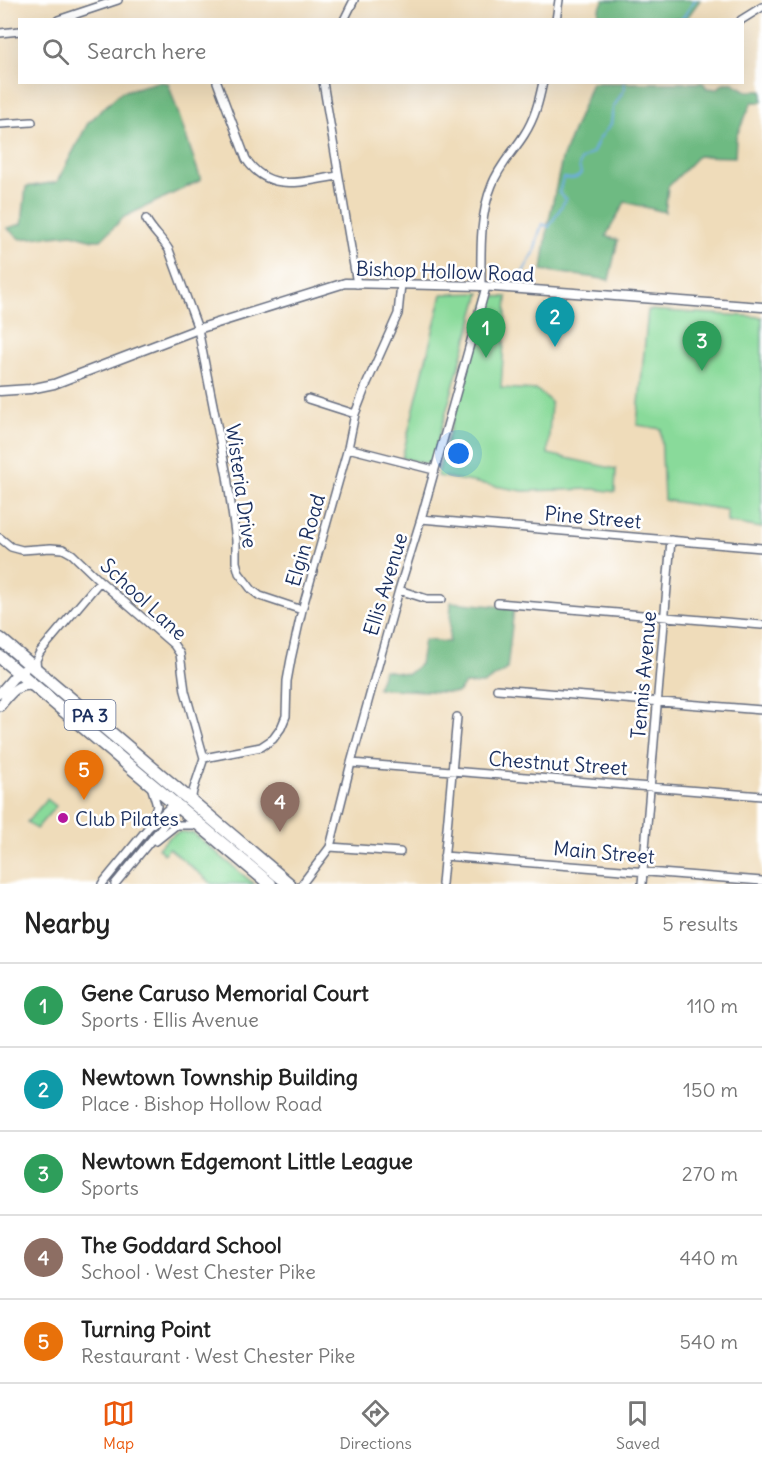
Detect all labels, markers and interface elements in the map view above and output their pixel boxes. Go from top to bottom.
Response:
search box [18,18,744,84]
icon: search [39,35,72,68]
text: Search here [87,37,206,65]
street label: Bishop Hollow Road [355,255,535,287]
pin: 2 [536,298,574,347]
pin: 1 [466,308,506,358]
pin: 3 [682,322,722,371]
street label: Wisteria Drive [221,422,263,550]
your location [444,439,473,468]
street label: Elgin Road [280,491,330,589]
street label: Pine Street [544,500,643,534]
street label: Ellis Avenue [358,530,412,638]
street label: School Lane [96,553,192,645]
street label: Tennis Avenue [625,610,661,740]
road number: PA 3 [64,700,116,730]
street label: Chestnut Street [488,746,629,780]
pin: 5 [64,750,104,800]
pin: 4 [260,782,300,832]
place label: Club Pilates [75,806,179,831]
marker: Club Pilates [56,811,70,825]
street label: Main Street [552,835,656,869]
text: Nearby [24,907,110,940]
text: 5 results [662,911,738,936]
text: Gene Caruso Memorial Court [81,979,369,1007]
text: 1 [40,993,47,1018]
text: 110 m [687,993,738,1018]
text: Sports · Ellis Avenue [81,1007,259,1032]
text: Newtown Township Building [81,1063,358,1091]
text: 2 [38,1077,49,1102]
text: 150 m [683,1077,738,1102]
text: Place · Bishop Hollow Road [81,1091,322,1116]
text: Newtown Edgemont Little League [81,1147,413,1175]
text: 3 [38,1161,49,1186]
text: 270 m [682,1161,738,1186]
text: Sports [81,1175,139,1200]
text: The Goddard School [81,1231,282,1259]
text: 4 [38,1245,49,1270]
text: 440 m [679,1245,738,1270]
text: School · West Chester Pike [81,1259,316,1284]
text: Turning Point [81,1315,211,1343]
text: 5 [38,1329,49,1354]
text: 540 m [679,1329,738,1354]
text: Restaurant · West Chester Pike [81,1343,355,1368]
tab: Map [102,1397,135,1453]
tab: Directions [339,1397,412,1453]
tab: Saved [616,1397,660,1453]

